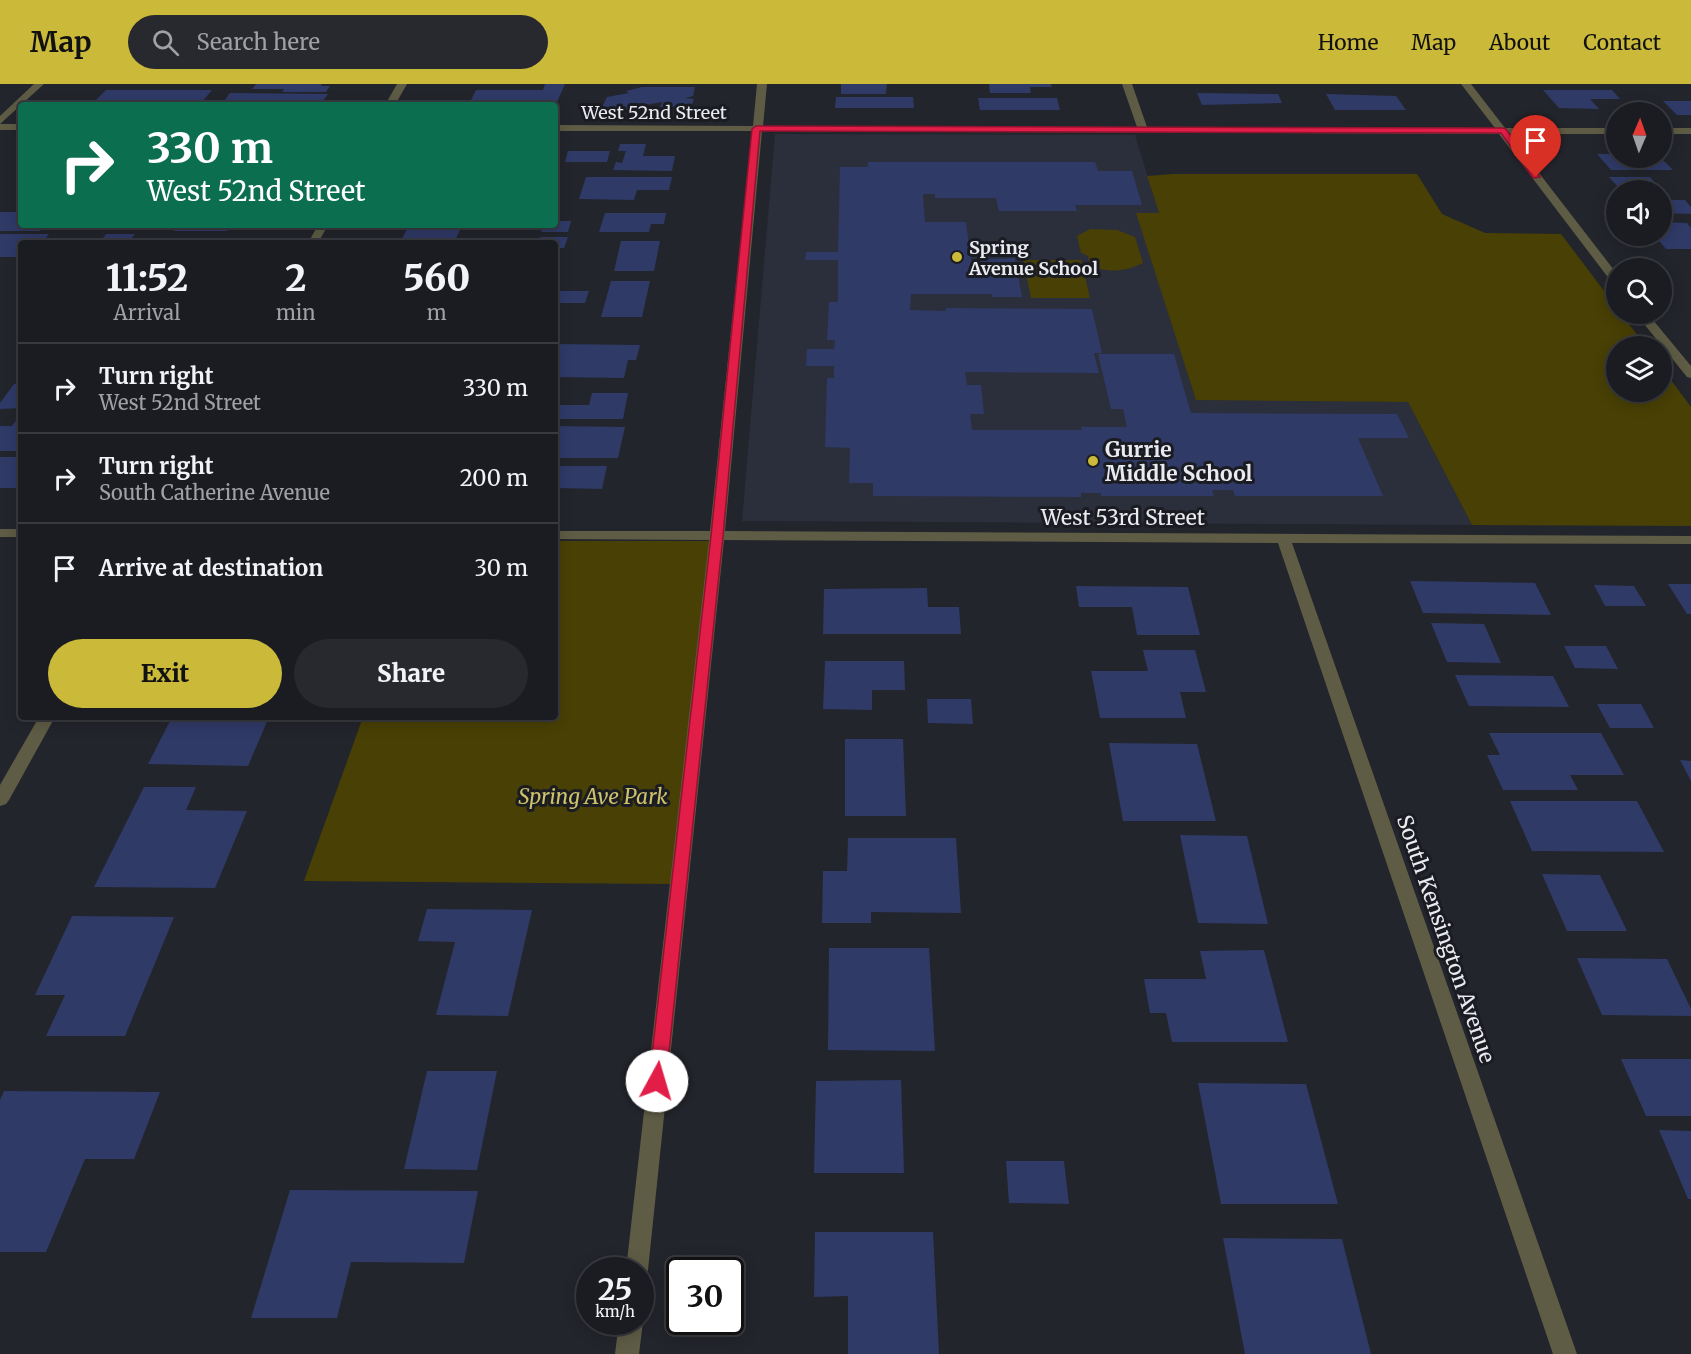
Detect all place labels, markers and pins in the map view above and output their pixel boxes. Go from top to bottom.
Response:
pin [1510,115,1561,177]
place label: Spring Avenue School [968,236,1098,280]
marker: Spring Avenue School [950,250,964,264]
place label: Gurrie Middle School [1105,436,1253,487]
marker: Gurrie Middle School [1086,454,1100,468]

